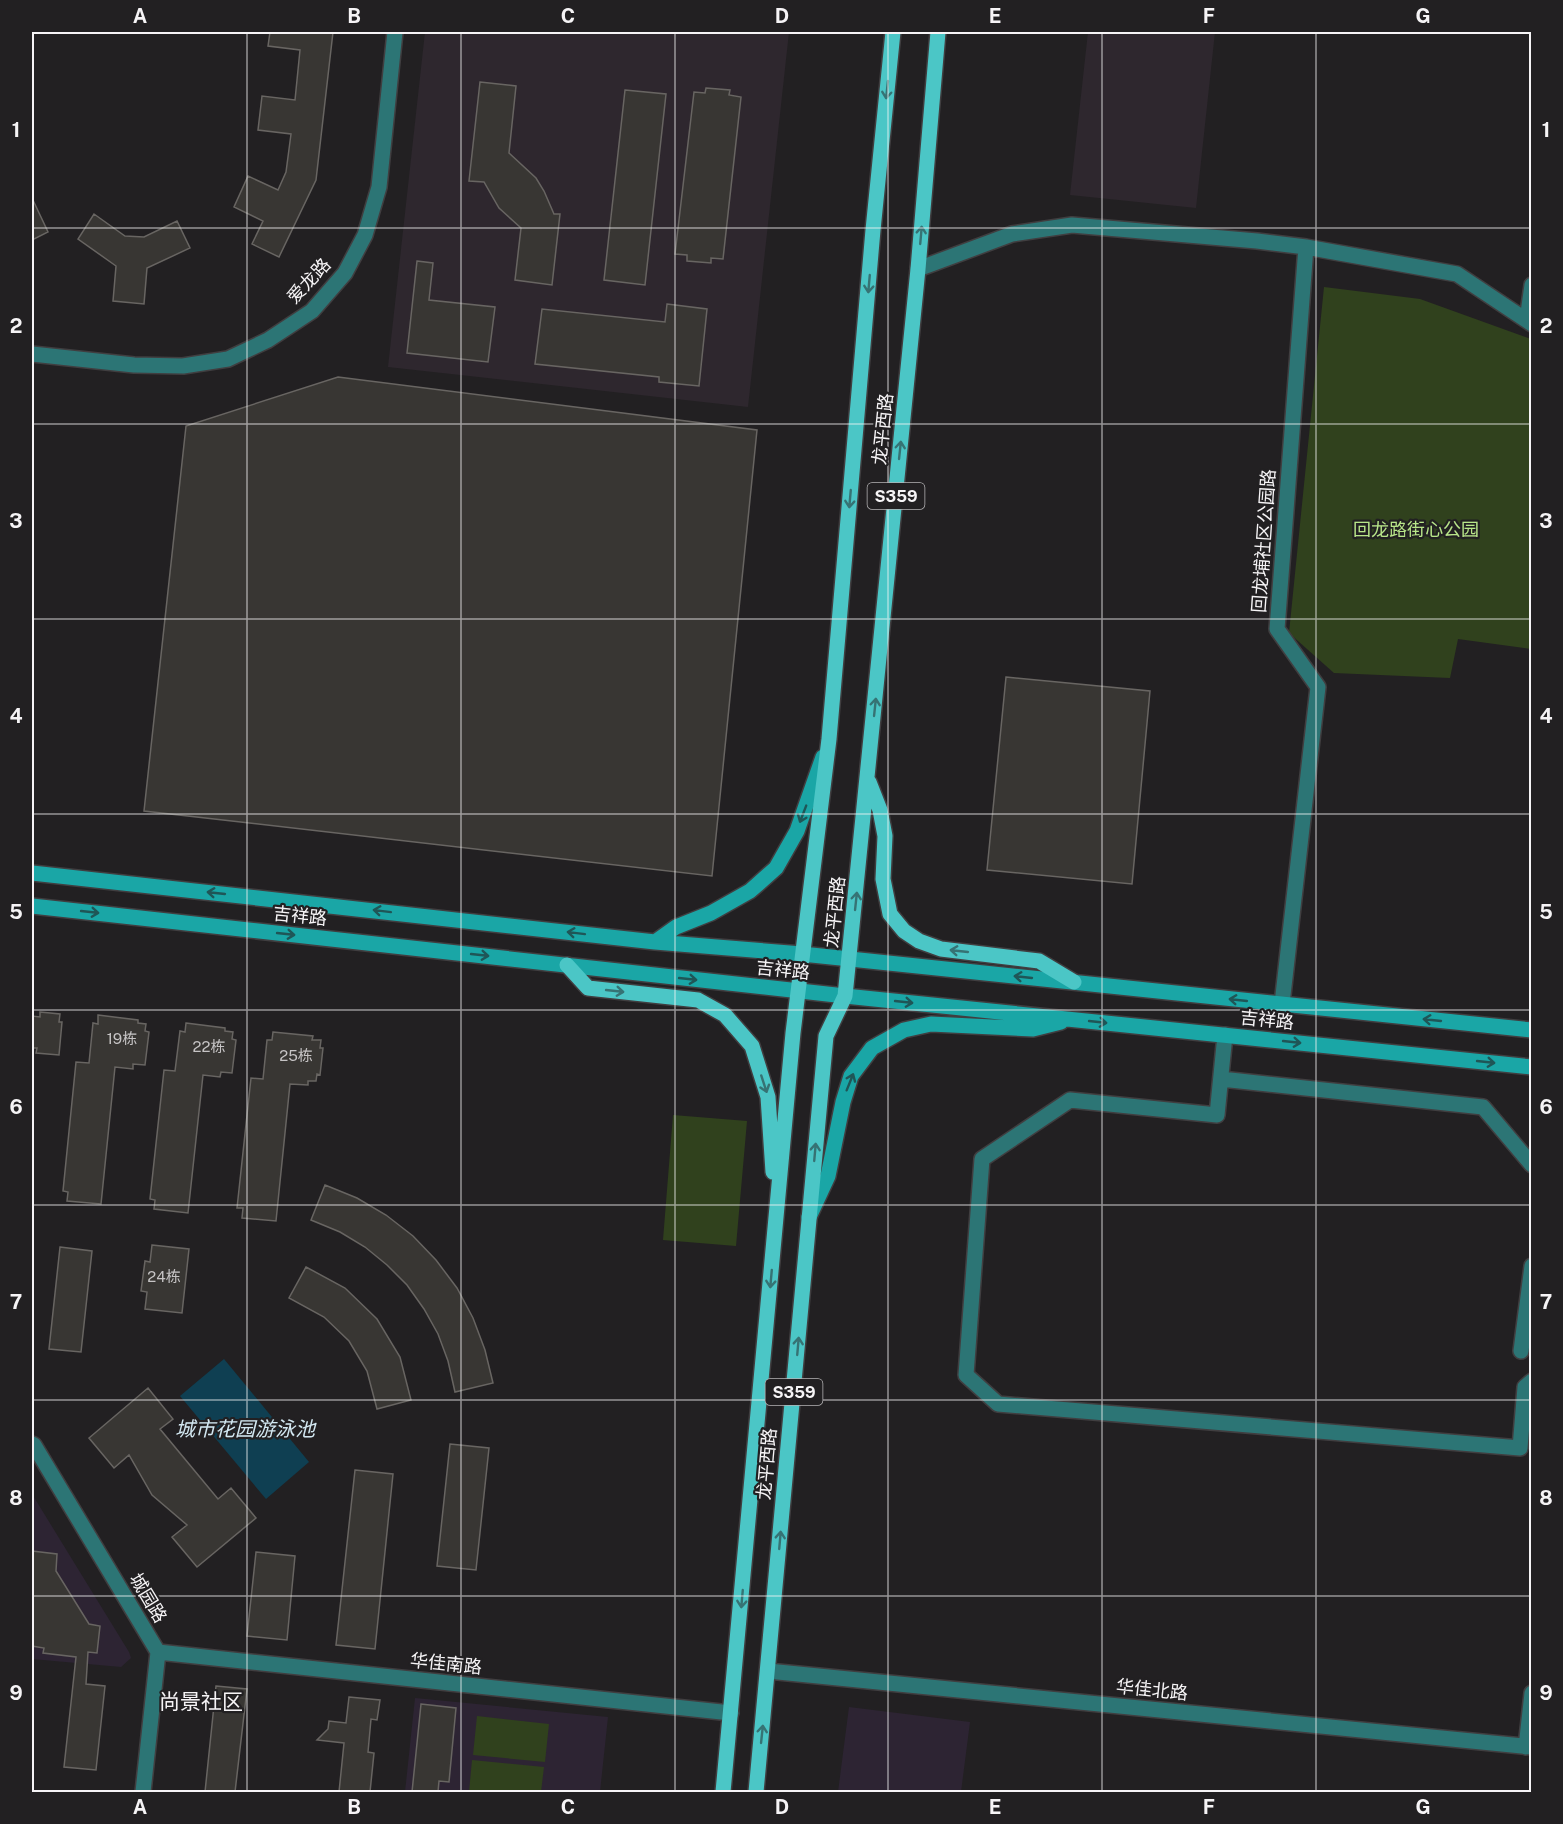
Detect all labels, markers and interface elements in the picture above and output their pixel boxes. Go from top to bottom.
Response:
text: A [133,4,147,28]
text: B [347,4,361,28]
text: C [561,4,575,28]
text: D [775,4,789,28]
text: E [989,4,1001,28]
text: F [1203,4,1215,28]
text: G [1415,4,1431,28]
one-way arrow [881,79,892,99]
text: 1 [12,118,20,142]
text: 1 [1542,118,1550,142]
one-way arrow [916,226,927,246]
street label: 爱龙路 [283,254,335,308]
one-way arrow [863,273,874,293]
text: 2 [10,314,22,338]
text: 2 [1540,314,1552,338]
street label: 龙平西路 [868,392,897,466]
one-way arrow [895,441,906,461]
street label: 回龙埔社区公园路 [1248,468,1279,614]
road number: S359 [868,483,924,509]
one-way arrow [844,489,855,508]
text: 3 [9,509,23,533]
text: 3 [1539,509,1553,533]
park label: 回龙路街心公园 [1353,519,1479,540]
one-way arrow [870,698,881,717]
text: 4 [9,704,23,728]
text: 4 [1539,704,1553,728]
one-way arrow [797,804,808,823]
street label: 龙平西路 [820,875,849,949]
one-way arrow [206,887,226,898]
one-way arrow [851,892,862,912]
text: 5 [9,900,23,924]
text: 5 [1539,900,1553,924]
street label: 吉祥路 [272,902,328,929]
one-way arrow [373,905,393,916]
one-way arrow [79,907,99,918]
one-way arrow [567,927,587,938]
one-way arrow [276,929,296,940]
one-way arrow [950,945,970,956]
one-way arrow [470,950,490,961]
street label: 吉祥路 [755,956,811,983]
one-way arrow [1013,971,1033,982]
one-way arrow [678,973,697,984]
one-way arrow [605,986,625,997]
one-way arrow [1228,994,1248,1005]
one-way arrow [893,997,913,1008]
street label: 吉祥路 [1239,1006,1295,1033]
one-way arrow [1422,1014,1442,1025]
one-way arrow [1087,1017,1107,1028]
house number: 19栋 [107,1030,137,1047]
one-way arrow [1281,1037,1301,1048]
house number: 22栋 [193,1038,225,1055]
house number: 25栋 [279,1047,313,1064]
one-way arrow [1475,1057,1495,1068]
one-way arrow [845,1073,856,1091]
one-way arrow [759,1074,770,1093]
text: 6 [9,1095,23,1119]
text: 6 [1539,1095,1553,1119]
one-way arrow [810,1142,821,1162]
house number: 24栋 [147,1268,181,1285]
one-way arrow [765,1269,776,1289]
text: 7 [10,1290,22,1314]
text: 7 [1540,1290,1552,1314]
one-way arrow [793,1337,804,1356]
road number: S359 [766,1379,822,1405]
water label: 城市花园游泳池 [175,1417,317,1441]
street label: 龙平西路 [753,1427,780,1501]
text: 8 [9,1486,23,1510]
text: 8 [1539,1486,1553,1510]
one-way arrow [775,1531,786,1551]
street label: 城园路 [126,1569,171,1626]
one-way arrow [736,1588,747,1608]
street label: 华佳南路 [409,1649,483,1678]
street label: 华佳北路 [1115,1675,1189,1704]
text: 9 [9,1681,23,1705]
text: 9 [1539,1681,1553,1705]
district label: 尚景社区 [159,1689,243,1714]
one-way arrow [757,1725,768,1745]
text: A [133,1795,147,1819]
text: B [347,1795,361,1819]
text: C [561,1795,575,1819]
text: D [775,1795,789,1819]
text: E [989,1795,1001,1819]
text: F [1203,1795,1215,1819]
text: G [1415,1795,1431,1819]

